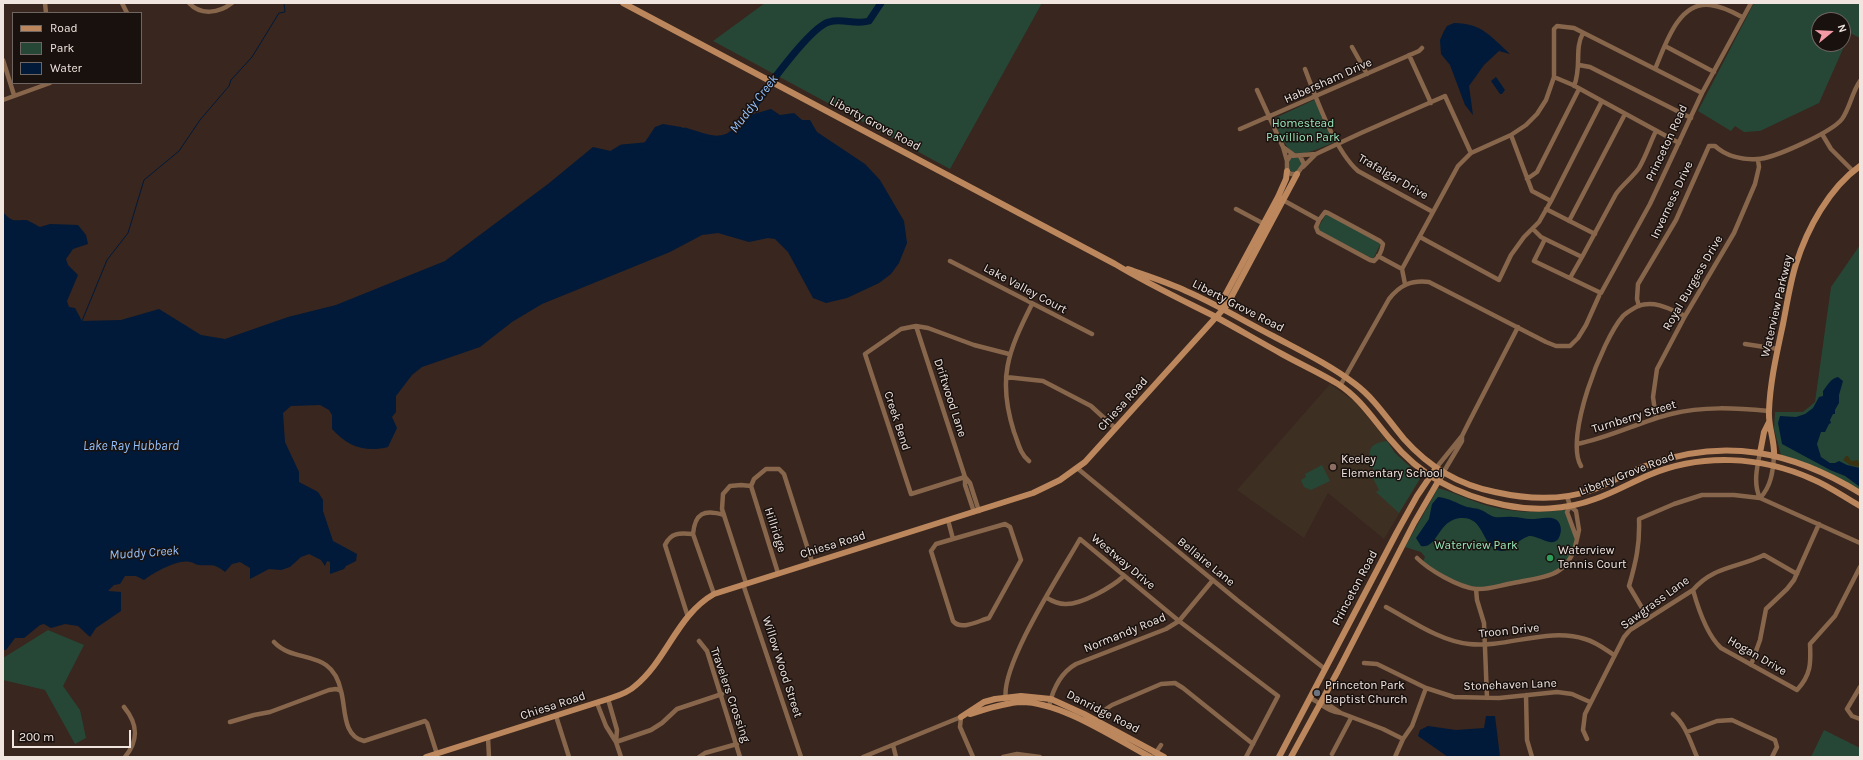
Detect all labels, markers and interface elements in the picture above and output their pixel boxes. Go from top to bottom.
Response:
legend [12,12,142,84]
north arrow [1811,12,1851,52]
text: Road [50,21,78,35]
text: N [1835,23,1849,34]
text: Park [50,41,74,55]
street label: Habersham Drive [1282,55,1374,107]
text: Water [50,61,82,75]
water label: Muddy Creek [726,72,782,136]
street label: Liberty Grove Road [827,94,923,154]
street label: Princeton Road [1643,102,1691,184]
park label: Homestead Pavillion Park [1266,117,1340,145]
street label: Trafalgar Drive [1355,151,1431,203]
street label: Inverness Drive [1648,159,1696,241]
street label: Royal Burgess Drive [1660,233,1726,333]
street label: Waterview Parkway [1758,253,1796,359]
street label: Lake Valley Court [981,261,1069,317]
street label: Liberty Grove Road [1190,277,1286,335]
street label: Driftwood Lane [931,357,969,439]
street label: Chiesa Road [1095,374,1151,434]
street label: Creek Bend [881,389,913,453]
street label: Turnberry Street [1590,397,1678,437]
water label: Lake Ray Hubbard [83,438,179,454]
street label: Liberty Grove Road [1577,449,1677,499]
place label: Keeley Elementary School [1341,453,1443,481]
marker: Keeley Elementary School [1328,462,1338,472]
street label: Hillridge [761,506,789,554]
street label: Chiesa Road [799,528,867,562]
street label: Westway Drive [1088,531,1158,593]
street label: Bellaire Lane [1174,535,1238,589]
park label: Waterview Park [1434,539,1518,553]
water label: Muddy Creek [109,543,179,563]
place label: Waterview Tennis Court [1558,544,1627,572]
street label: Princeton Road [1329,548,1381,628]
marker: Waterview Tennis Court [1545,553,1555,563]
street label: Sawgrass Lane [1618,573,1692,633]
street label: Normandy Road [1082,610,1168,656]
street label: Willow Wood Street [759,615,805,719]
street label: Troon Drive [1478,621,1540,641]
street label: Hogan Drive [1725,633,1789,679]
street label: Travelers Crossing [707,646,753,744]
street label: Stonehaven Lane [1463,676,1557,694]
place label: Princeton Park Baptist Church [1325,679,1407,707]
street label: Danridge Road [1064,687,1142,737]
marker: Princeton Park Baptist Church [1312,688,1322,698]
street label: Chiesa Road [519,689,587,723]
scale bar [14,722,133,748]
text: 200 m [19,730,54,744]

